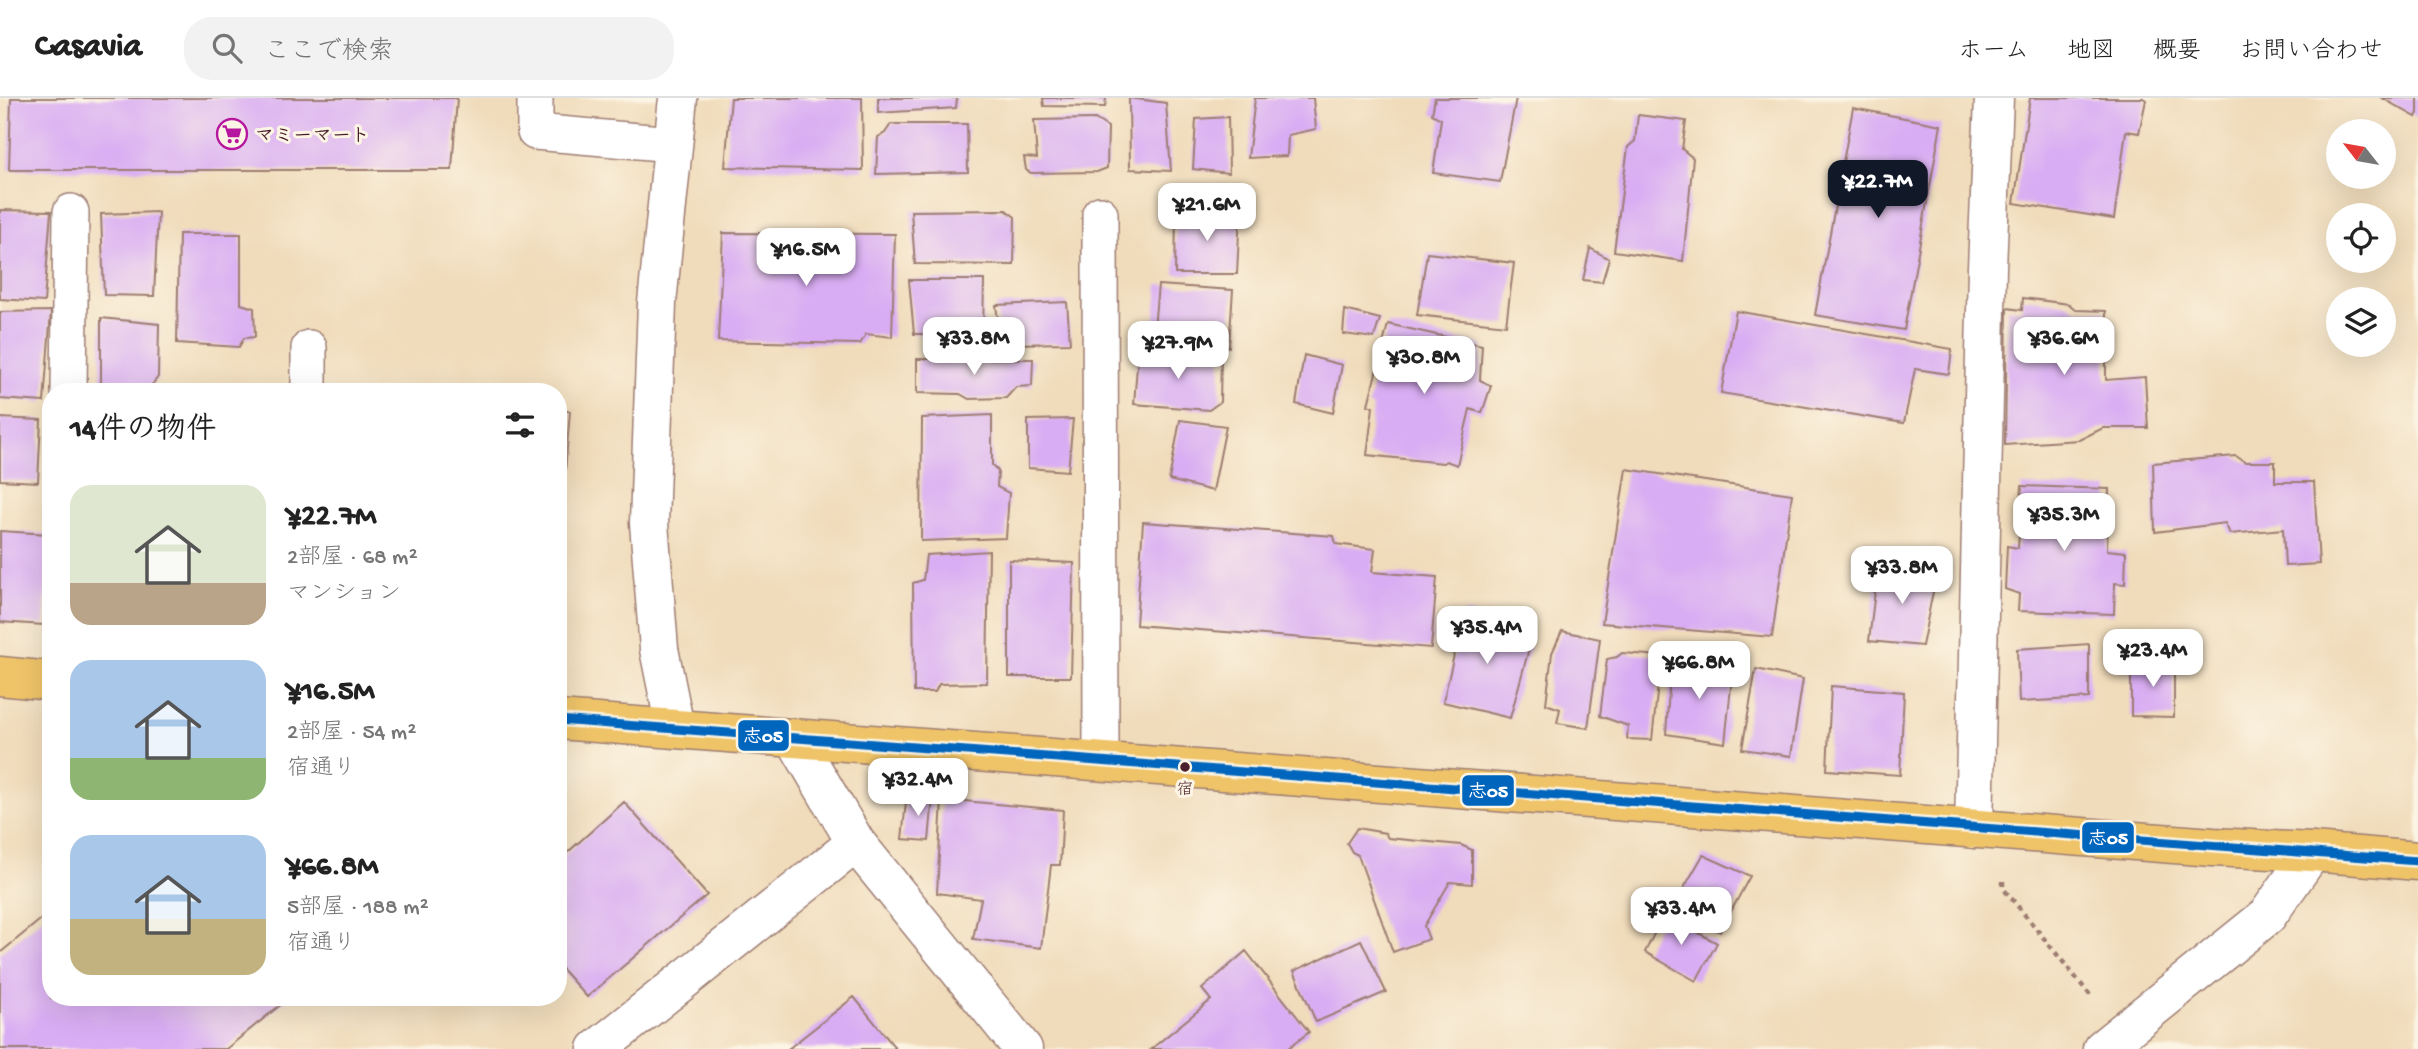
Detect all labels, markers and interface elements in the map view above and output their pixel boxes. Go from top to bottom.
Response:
search box [184,17,674,80]
text: Casavia [35,29,142,67]
icon: search [208,29,246,67]
text: ここで検索 [264,38,394,69]
text: ホーム [1958,38,2029,67]
text: 地図 [2067,38,2115,67]
text: 概要 [2153,38,2201,67]
text: お問い合わせ [2239,38,2383,67]
supermarket icon: マミーマート [215,117,249,151]
north arrow [2326,119,2396,189]
map controls [2326,119,2396,357]
place label: マミーマート [255,126,370,149]
pin: ¥22.7M [1821,160,1935,220]
text: ¥22.7M [1844,169,1912,196]
pin: ¥21.6M [1150,184,1264,243]
text: ¥21.6M [1174,192,1240,219]
button: locate [2326,203,2396,273]
pin: ¥16.5M [749,228,863,288]
text: ¥16.5M [773,237,839,264]
button: layers [2326,287,2396,357]
pin: ¥33.8M [917,317,1031,377]
pin: ¥36.6M [2007,317,2121,377]
pin: ¥27.9M [1121,322,1235,381]
text: ¥33.8M [939,326,1009,353]
text: ¥36.6M [2029,326,2099,353]
text: ¥27.9M [1144,330,1212,357]
pin: ¥30.8M [1367,336,1481,396]
text: ¥30.8M [1388,345,1460,372]
icon: filters [501,406,539,444]
text: 14件の物件 [70,414,216,449]
pin: ¥35.3M [2007,494,2121,553]
text: ¥22.7M [287,501,376,536]
text: ¥35.3M [2029,502,2099,529]
icon: home [126,513,210,597]
text: 2部屋 · 68 m² [287,545,418,572]
pin: ¥33.8M [1845,546,1959,606]
text: ¥33.8M [1867,555,1937,582]
text: マンション [287,581,401,608]
pin: ¥35.4M [1430,606,1544,666]
text: ¥35.4M [1453,615,1521,642]
pin: ¥23.4M [2096,630,2210,689]
text: ¥23.4M [2119,638,2187,665]
pin: ¥66.8M [1642,642,1756,701]
text: ¥66.8M [1664,650,1734,677]
text: ¥16.5M [287,676,374,711]
icon: home [126,688,210,772]
line badge: 志05 [737,719,790,752]
text: 2部屋 · 54 m² [287,720,416,747]
text: 志05 [743,726,783,750]
text: 宿通り [287,756,356,783]
pin: ¥32.4M [861,758,975,818]
marker: 宿 [1178,760,1192,774]
text: ¥32.4M [884,767,952,794]
line badge: 志05 [1461,774,1515,807]
place label: 宿 [1177,780,1194,801]
text: 志05 [1468,781,1508,805]
line badge: 志05 [2081,821,2135,854]
text: 志05 [2088,828,2128,852]
text: ¥66.8M [287,851,378,886]
icon: home [126,863,210,947]
pin: ¥33.4M [1624,888,1738,947]
text: 5部屋 · 188 m² [287,895,429,922]
text: ¥33.4M [1647,896,1715,923]
text: 宿通り [287,931,356,958]

